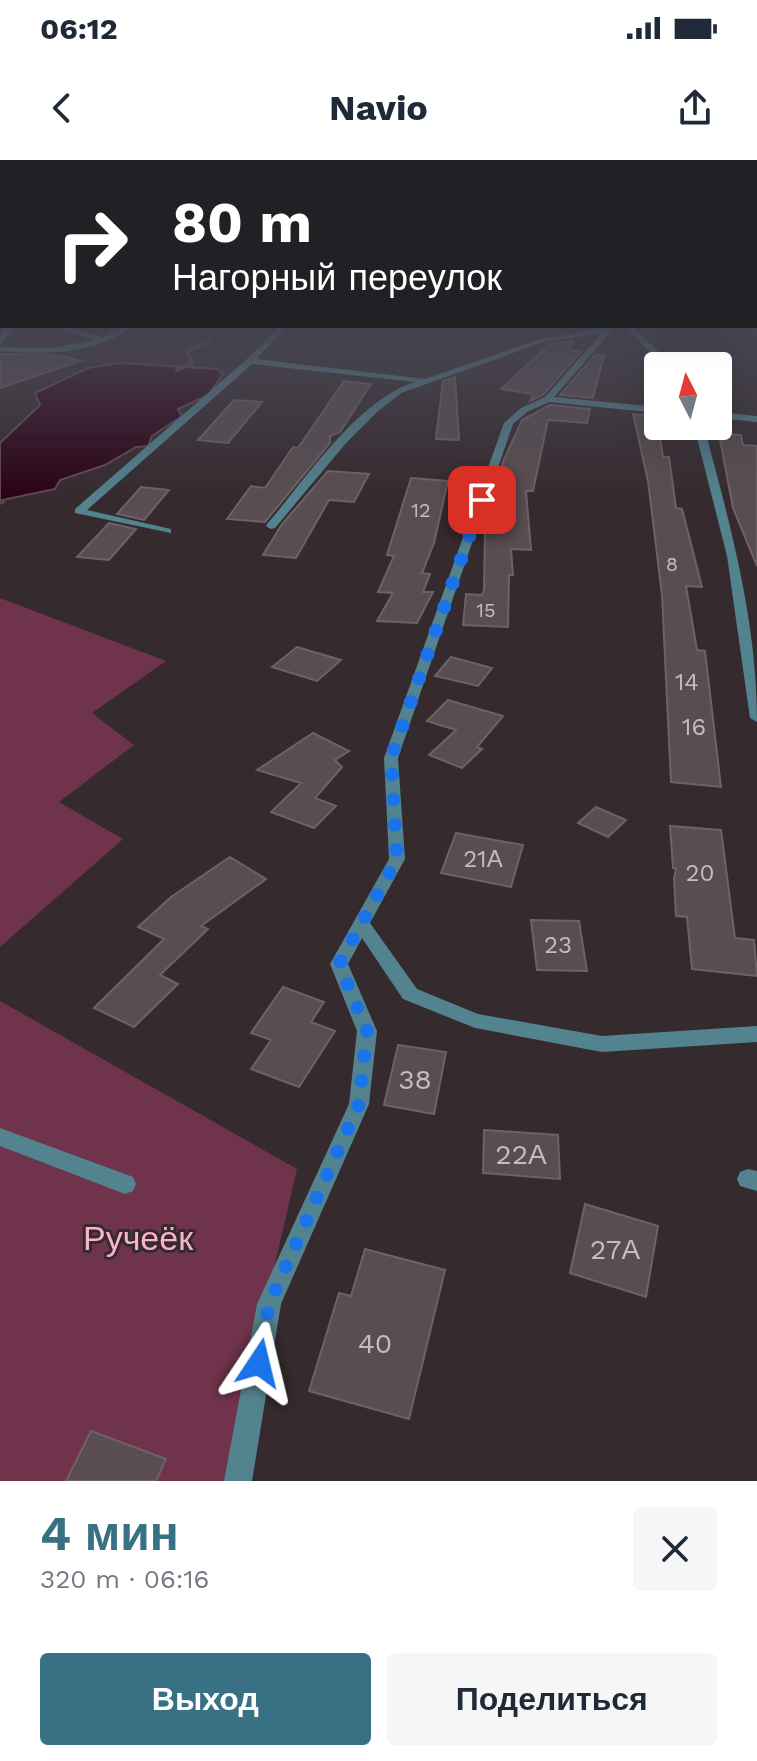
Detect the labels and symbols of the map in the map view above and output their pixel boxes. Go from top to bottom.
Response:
north arrow [644,352,732,440]
pin [448,466,516,534]
house number: 12 [411,498,431,522]
house number: 8 [666,552,678,576]
house number: 15 [476,598,496,622]
house number: 14 [675,668,699,696]
house number: 16 [682,713,706,741]
house number: 21А [463,845,503,873]
house number: 20 [686,859,714,887]
house number: 23 [544,931,572,959]
house number: 38 [398,1063,432,1096]
house number: 22А [495,1138,547,1171]
park label: Ручеёк [83,1218,194,1258]
house number: 27А [590,1233,640,1266]
position arrow [217,1321,301,1405]
house number: 40 [358,1327,392,1360]

